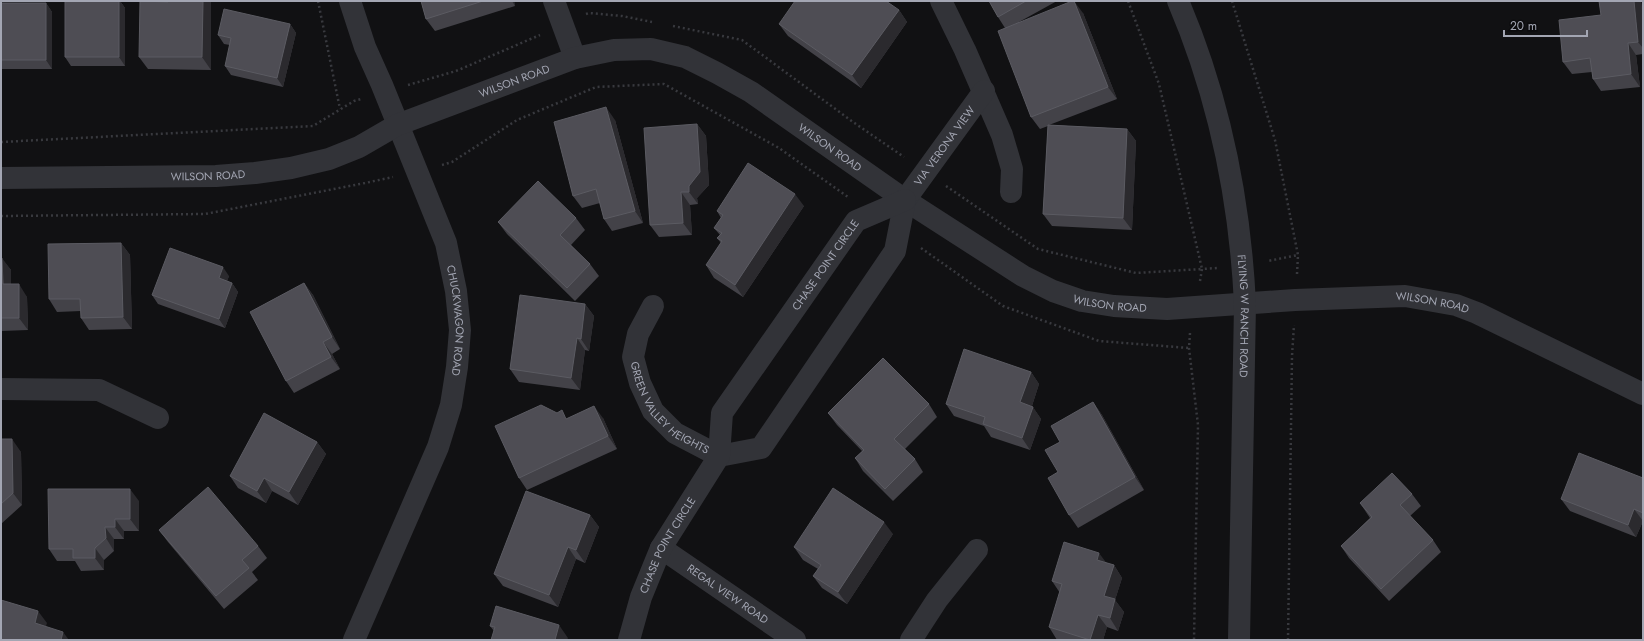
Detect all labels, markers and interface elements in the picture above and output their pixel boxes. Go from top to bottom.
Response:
scale bar [1504,12,1587,38]
text: 20 m [1510,17,1537,35]
street label: WILSON ROAD [477,60,552,101]
street label: VIA VERONA VIEW [910,103,979,189]
street label: WILSON ROAD [795,120,866,176]
street label: WILSON ROAD [171,166,246,184]
street label: CHASE POINT CIRCLE [788,216,863,314]
street label: FLYING W RANCH ROAD [1233,254,1253,378]
street label: CHUCKWAGON ROAD [443,264,468,378]
street label: WILSON ROAD [1396,288,1472,317]
street label: WILSON ROAD [1071,290,1148,316]
street label: GREEN VALLEY HEIGHTS [627,360,712,458]
street label: CHASE POINT CIRCLE [635,494,699,596]
street label: REGAL VIEW ROAD [684,560,772,628]

